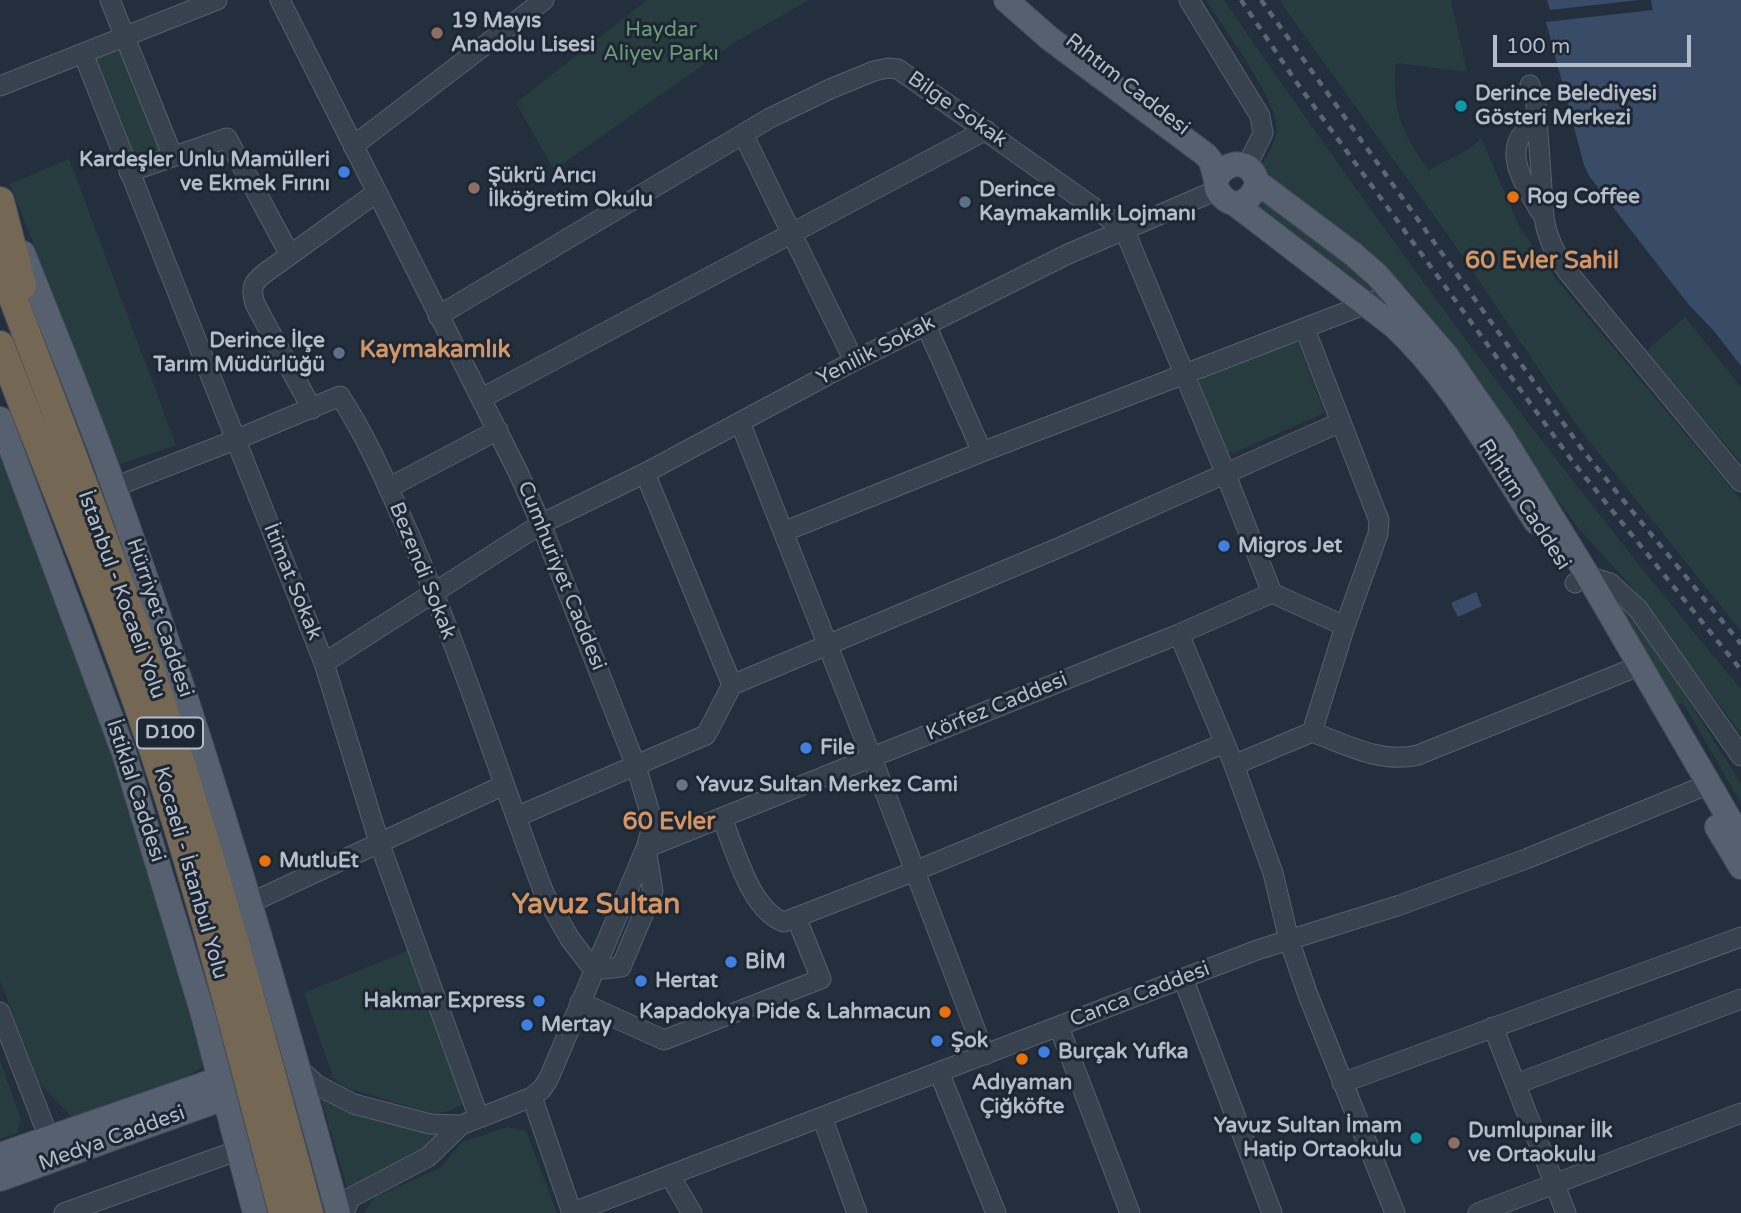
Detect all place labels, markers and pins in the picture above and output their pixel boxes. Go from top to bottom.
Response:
place label: 19 Mayıs Anadolu Lisesi [451,8,595,58]
marker: 19 Mayıs Anadolu Lisesi [429,25,445,41]
place label: Derince Belediyesi Gösteri Merkezi [1475,81,1657,131]
marker: Derince Belediyesi Gösteri Merkezi [1453,98,1469,114]
place label: Kardeşler Unlu Mamülleri ve Ekmek Fırını [79,147,330,197]
place label: Şükrü Arıcı İlköğretim Okulu [488,163,653,213]
marker: Kardeşler Unlu Mamülleri ve Ekmek Fırını [336,164,352,180]
place label: Derince Kaymakamlık Lojmanı [979,177,1196,227]
marker: Şükrü Arıcı İlköğretim Okulu [466,180,482,196]
place label: Rog Coffee [1527,184,1640,210]
marker: Rog Coffee [1505,189,1521,205]
marker: Derince Kaymakamlık Lojmanı [957,194,973,210]
place label: Derince İlçe Tarım Müdürlüğü [153,328,325,378]
marker: Derince İlçe Tarım Müdürlüğü [331,345,347,361]
place label: Migros Jet [1238,533,1342,559]
marker: Migros Jet [1216,538,1232,554]
place label: File [820,735,855,761]
marker: File [798,740,814,756]
place label: Yavuz Sultan Merkez Cami [696,772,958,798]
marker: Yavuz Sultan Merkez Cami [674,777,690,793]
place label: MutluEt [279,848,359,874]
marker: MutluEt [257,853,273,869]
place label: BİM [745,949,786,975]
marker: BİM [723,954,739,970]
place label: Hertat [655,968,718,994]
marker: Hertat [633,973,649,989]
place label: Hakmar Express [364,988,525,1014]
marker: Hakmar Express [531,993,547,1009]
place label: Kapadokya Pide & Lahmacun [639,999,931,1025]
marker: Kapadokya Pide & Lahmacun [937,1004,953,1020]
place label: Mertay [541,1012,612,1038]
marker: Mertay [519,1017,535,1033]
place label: Şok [951,1028,988,1054]
marker: Şok [929,1033,945,1049]
place label: Burçak Yufka [1058,1039,1189,1065]
marker: Burçak Yufka [1036,1044,1052,1060]
marker: Adıyaman Çiğköfte [1014,1051,1030,1067]
place label: Adıyaman Çiğköfte [972,1070,1072,1120]
place label: Yavuz Sultan İmam Hatip Ortaokulu [1214,1113,1402,1163]
place label: Dumlupınar İlk ve Ortaokulu [1468,1118,1613,1168]
marker: Yavuz Sultan İmam Hatip Ortaokulu [1408,1130,1424,1146]
marker: Dumlupınar İlk ve Ortaokulu [1446,1135,1462,1151]

